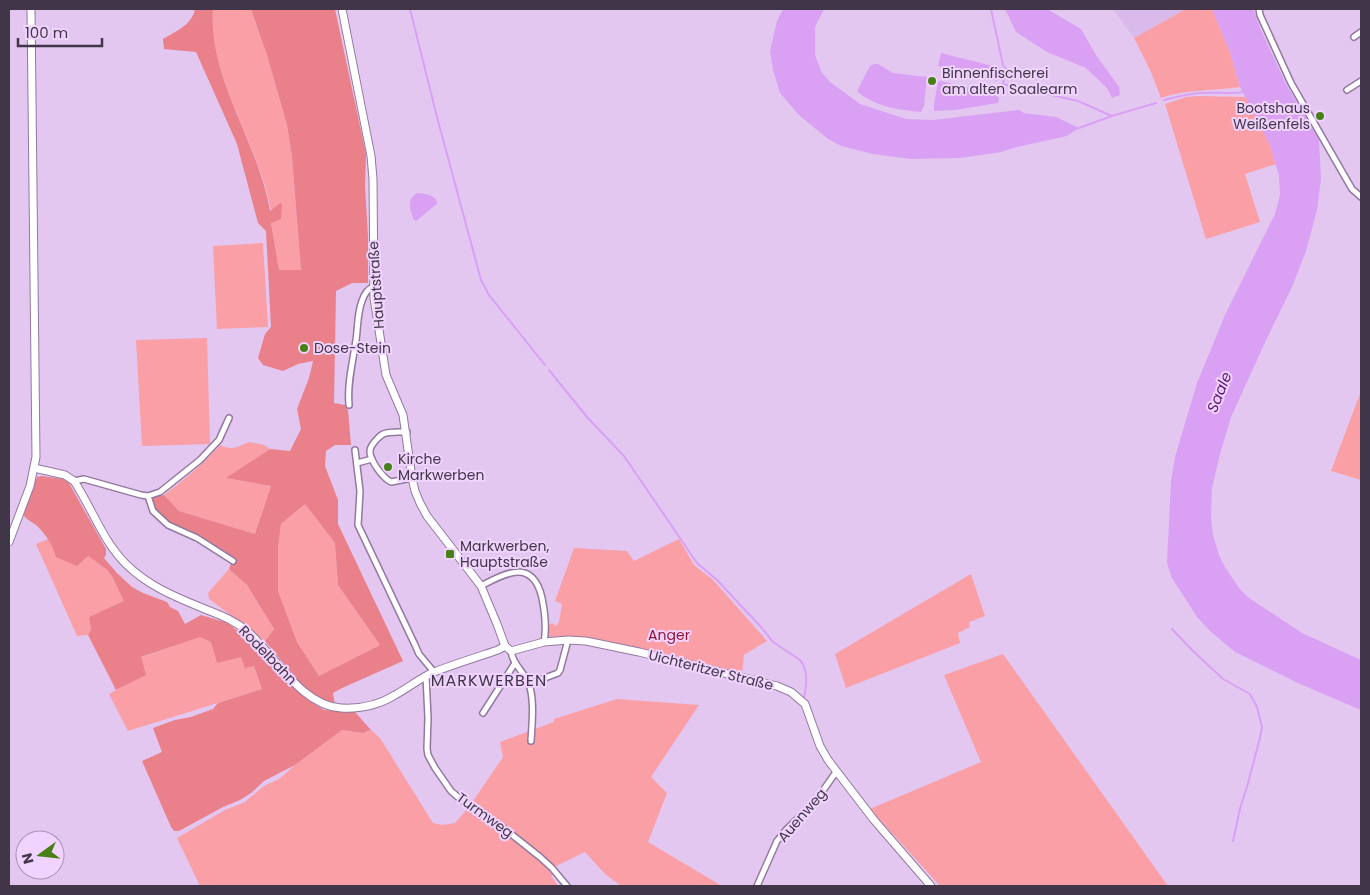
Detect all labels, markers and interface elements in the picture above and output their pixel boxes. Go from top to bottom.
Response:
scale bar [18,15,101,47]
text: 100 m [25,22,68,43]
place label: Binnenfischerei am alten Saalearm [942,63,1077,99]
marker: Binnenfischerei am alten Saalearm [926,75,938,87]
place label: Bootshaus Weißenfels [1233,98,1310,134]
marker: Bootshaus Weißenfels [1314,110,1326,122]
street label: Hauptstraße [363,240,389,330]
place label: Dose-Stein [314,338,391,358]
marker: Dose-Stein [298,342,310,354]
water label: Saale [1201,369,1237,415]
place label: Kirche Markwerben [398,449,484,485]
marker: Kirche Markwerben [382,461,394,473]
place label: Markwerben, Hauptstraße [460,536,549,572]
marker: Markwerben, Hauptstraße [444,548,456,560]
street label: Rodelbahn [234,621,302,689]
park label: Anger [648,625,690,645]
street label: Uichteritzer Straße [646,645,776,695]
district label: MARKWERBEN [431,669,547,692]
street label: Auenweg [773,784,831,846]
street label: Turmweg [453,788,517,842]
north arrow [15,830,65,880]
text: N [16,851,38,866]

